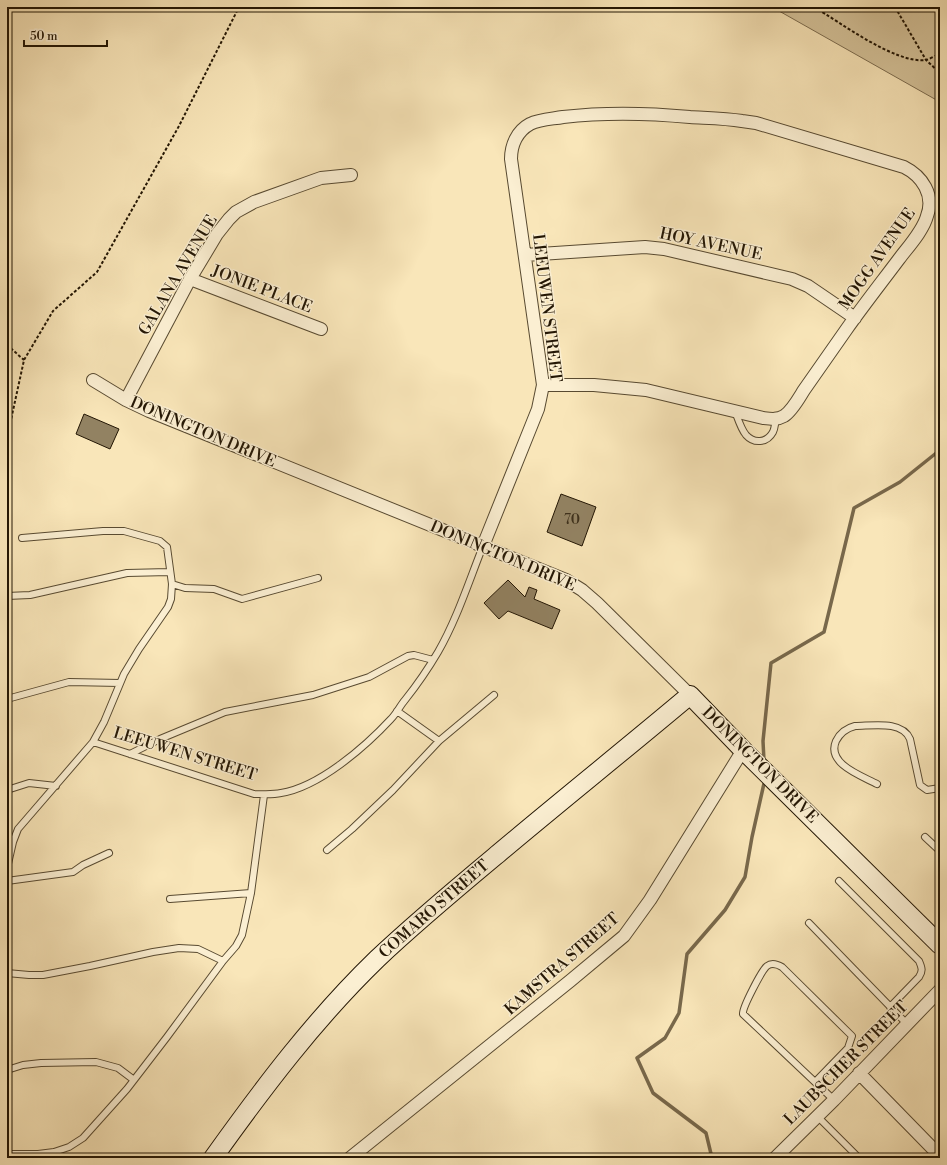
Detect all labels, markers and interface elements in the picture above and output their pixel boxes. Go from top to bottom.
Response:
scale bar [24,22,107,48]
text: 50 m [30,29,58,44]
street label: MOGG AVENUE [834,204,920,314]
street label: GALANA AVENUE [134,211,222,339]
street label: HOY AVENUE [658,223,764,265]
street label: LEEUWEN STREET [528,233,566,383]
street label: JONIE PLACE [208,260,315,317]
street label: DONINGTON DRIVE [127,392,279,472]
house number: 70 [564,511,580,529]
street label: DONINGTON DRIVE [427,516,579,596]
street label: DONINGTON DRIVE [698,703,822,827]
street label: LEEUWEN STREET [111,723,259,785]
street label: COMARO STREET [375,856,493,962]
street label: KAMSTRA STREET [500,909,624,1019]
street label: LAUBSCHER STREET [780,997,912,1129]

